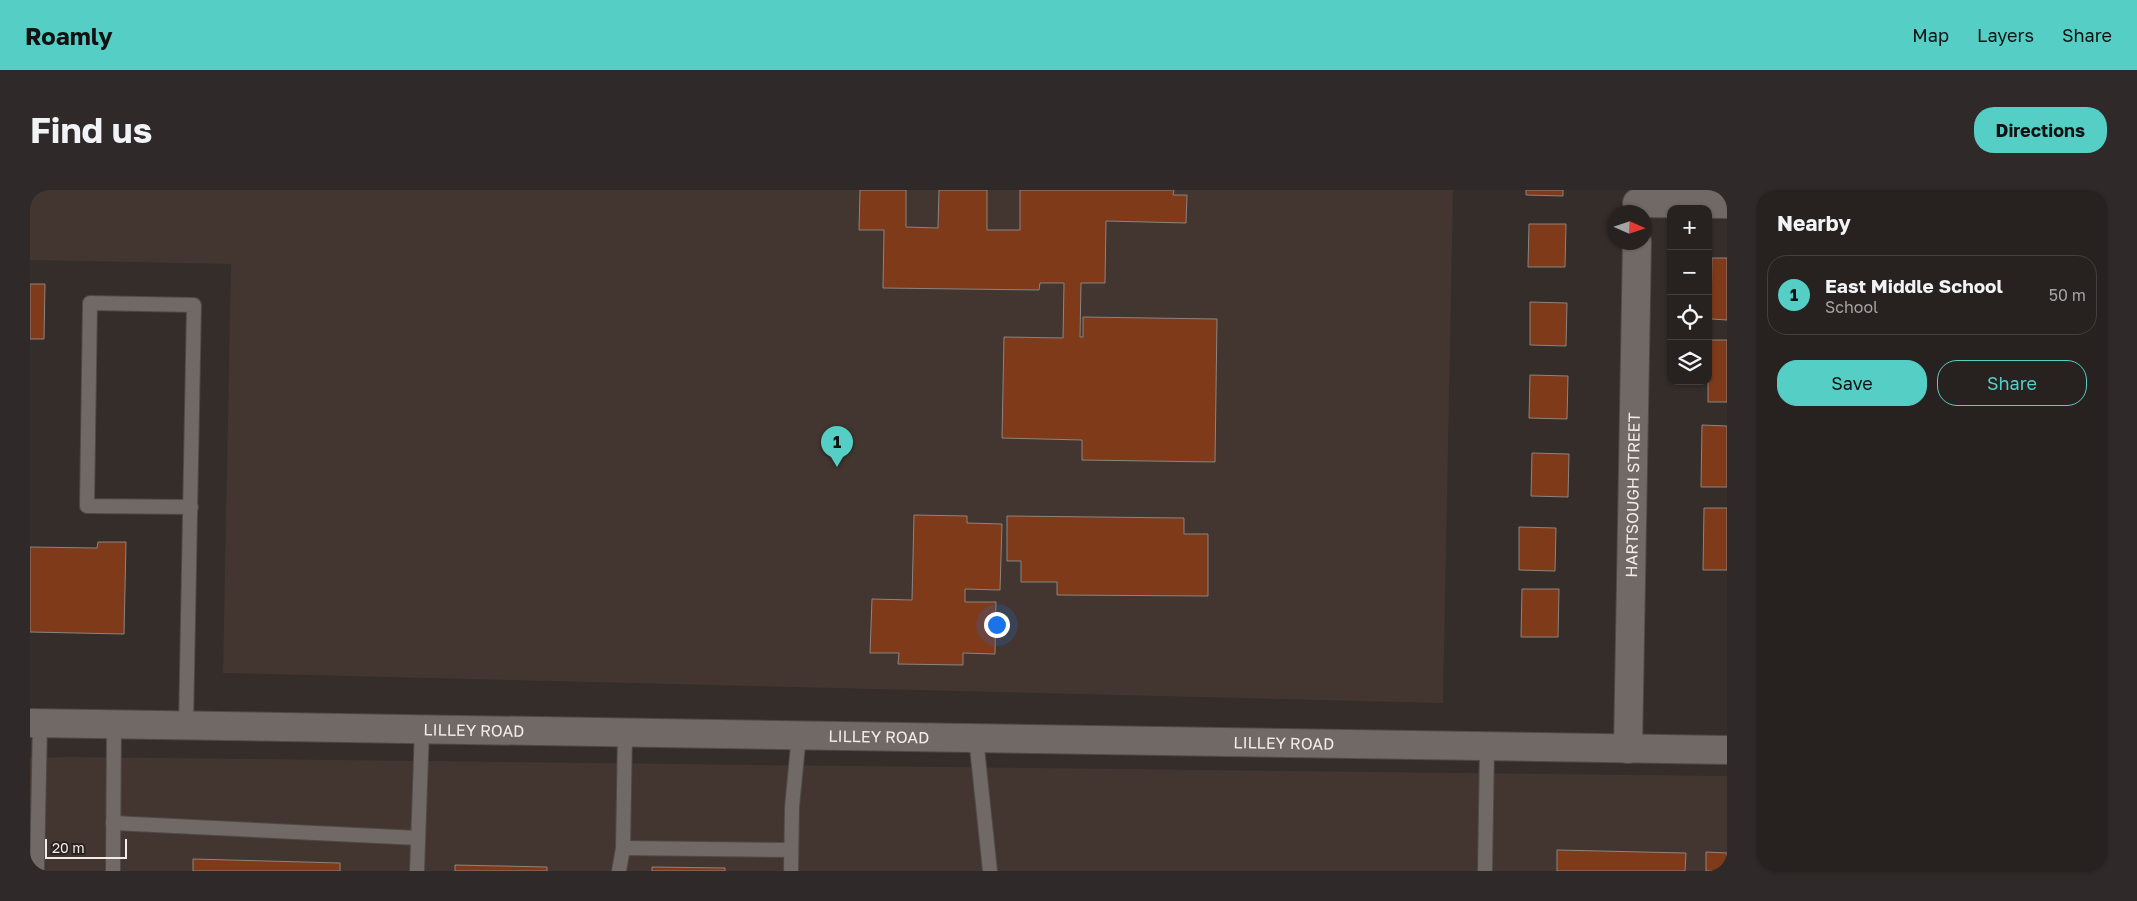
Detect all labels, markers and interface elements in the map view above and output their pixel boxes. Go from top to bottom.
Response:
text: Roamly [25,21,113,50]
text: Map [1912,24,1949,46]
text: Layers [1977,24,2034,46]
text: Share [2062,24,2112,46]
button: Directions [1974,107,2107,153]
text: Find us [30,109,152,151]
north arrow [1607,205,1652,250]
map controls [1667,205,1712,385]
button: + [1667,205,1712,250]
text: Nearby [1777,210,1851,236]
button: − [1667,250,1712,295]
text: East Middle School [1825,274,2003,297]
text: 1 [1790,285,1798,305]
text: 50 m [2049,285,2086,305]
button: locate [1667,295,1712,340]
text: School [1825,297,1878,317]
button: layers [1667,340,1712,385]
button: Save [1777,360,1927,406]
button: Share [1937,360,2087,406]
street label: HARTSOUGH STREET [1621,412,1644,578]
pin: 1 [821,426,853,467]
your location [984,612,1010,638]
street label: LILLEY ROAD [423,719,525,741]
street label: LILLEY ROAD [828,726,930,747]
street label: LILLEY ROAD [1233,732,1334,754]
scale bar [45,836,128,859]
text: 20 m [52,839,85,856]

